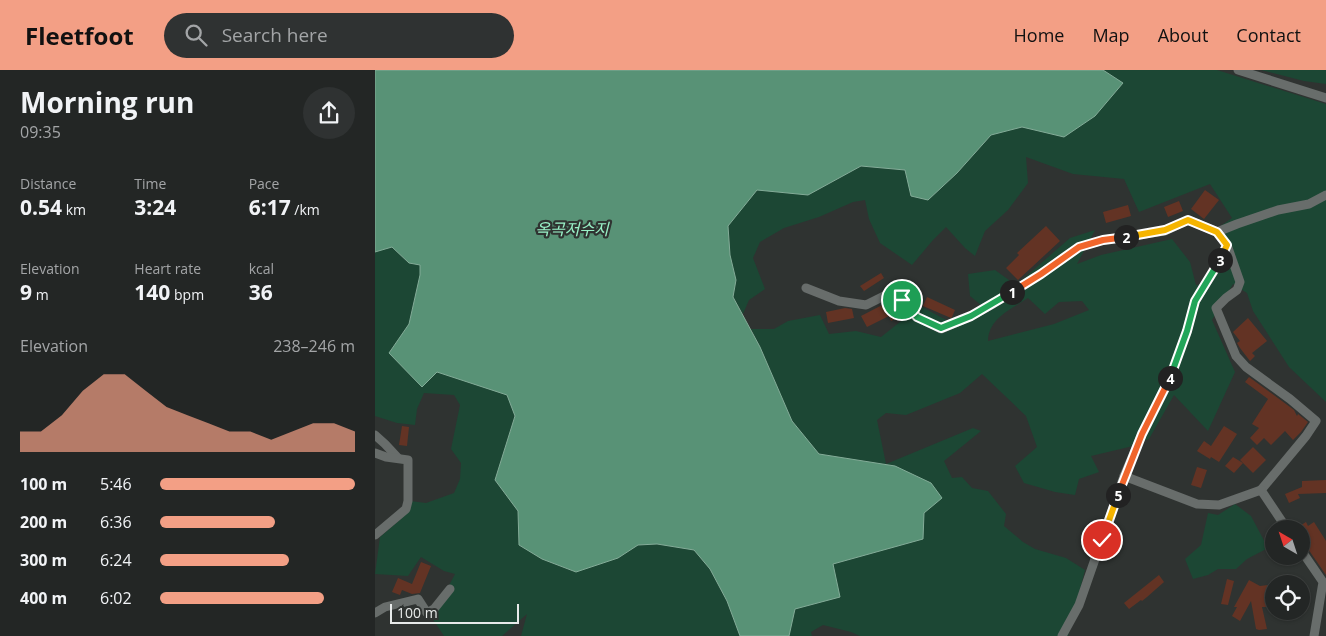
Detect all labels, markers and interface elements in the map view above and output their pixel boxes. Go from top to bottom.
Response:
search box [164,13,514,58]
text: Fleetfoot [25,19,134,52]
icon: search [182,21,210,49]
text: Search here [222,22,328,48]
text: Home [1014,23,1064,47]
text: Map [1092,23,1130,47]
text: About [1158,23,1208,47]
text: Contact [1236,23,1301,47]
text: Morning run [20,83,194,121]
button: share [303,87,355,139]
text: 09:35 [20,121,61,143]
text: Distance [20,174,76,193]
text: Time [134,174,166,193]
text: Pace [249,174,279,193]
text: 0.54 [20,193,62,221]
text: 3:24 [134,193,176,221]
text: 6:17 [249,193,291,221]
text: km [62,200,86,219]
text: /km [291,200,320,219]
water label: 옥곡저수지 [535,218,610,240]
pin: 2 [1113,224,1139,250]
text: 2 [1122,228,1131,247]
pin: 3 [1207,248,1233,272]
text: 3 [1216,251,1225,270]
text: Elevation [20,259,79,278]
text: Heart rate [134,259,201,278]
text: kcal [249,259,274,278]
text: 9 [20,278,32,306]
text: 140 [134,278,170,306]
text: 36 [249,278,273,306]
pin [881,279,923,321]
pin: 1 [999,280,1025,304]
text: 1 [1008,283,1017,302]
text: m [32,285,49,304]
text: bpm [170,285,204,304]
icon: arrive [888,286,916,314]
text: Elevation [20,335,88,357]
text: 238–246 m [273,335,355,357]
pin: 4 [1157,366,1183,390]
text: 4 [1166,369,1175,388]
text: 100 m [20,473,67,495]
text: 5:46 [100,473,132,495]
pin: 5 [1105,482,1131,508]
text: 5 [1114,486,1123,505]
text: 200 m [20,511,67,533]
text: 6:36 [100,511,132,533]
pin [1081,519,1123,561]
north arrow [1265,520,1310,565]
map controls [1265,520,1310,620]
icon: check [1088,526,1116,554]
text: 300 m [20,549,67,571]
text: 6:24 [100,549,132,571]
button: locate [1265,575,1310,620]
text: 400 m [20,587,67,609]
text: 6:02 [100,587,132,609]
scale bar [390,601,519,624]
text: 100 m [397,603,438,622]

